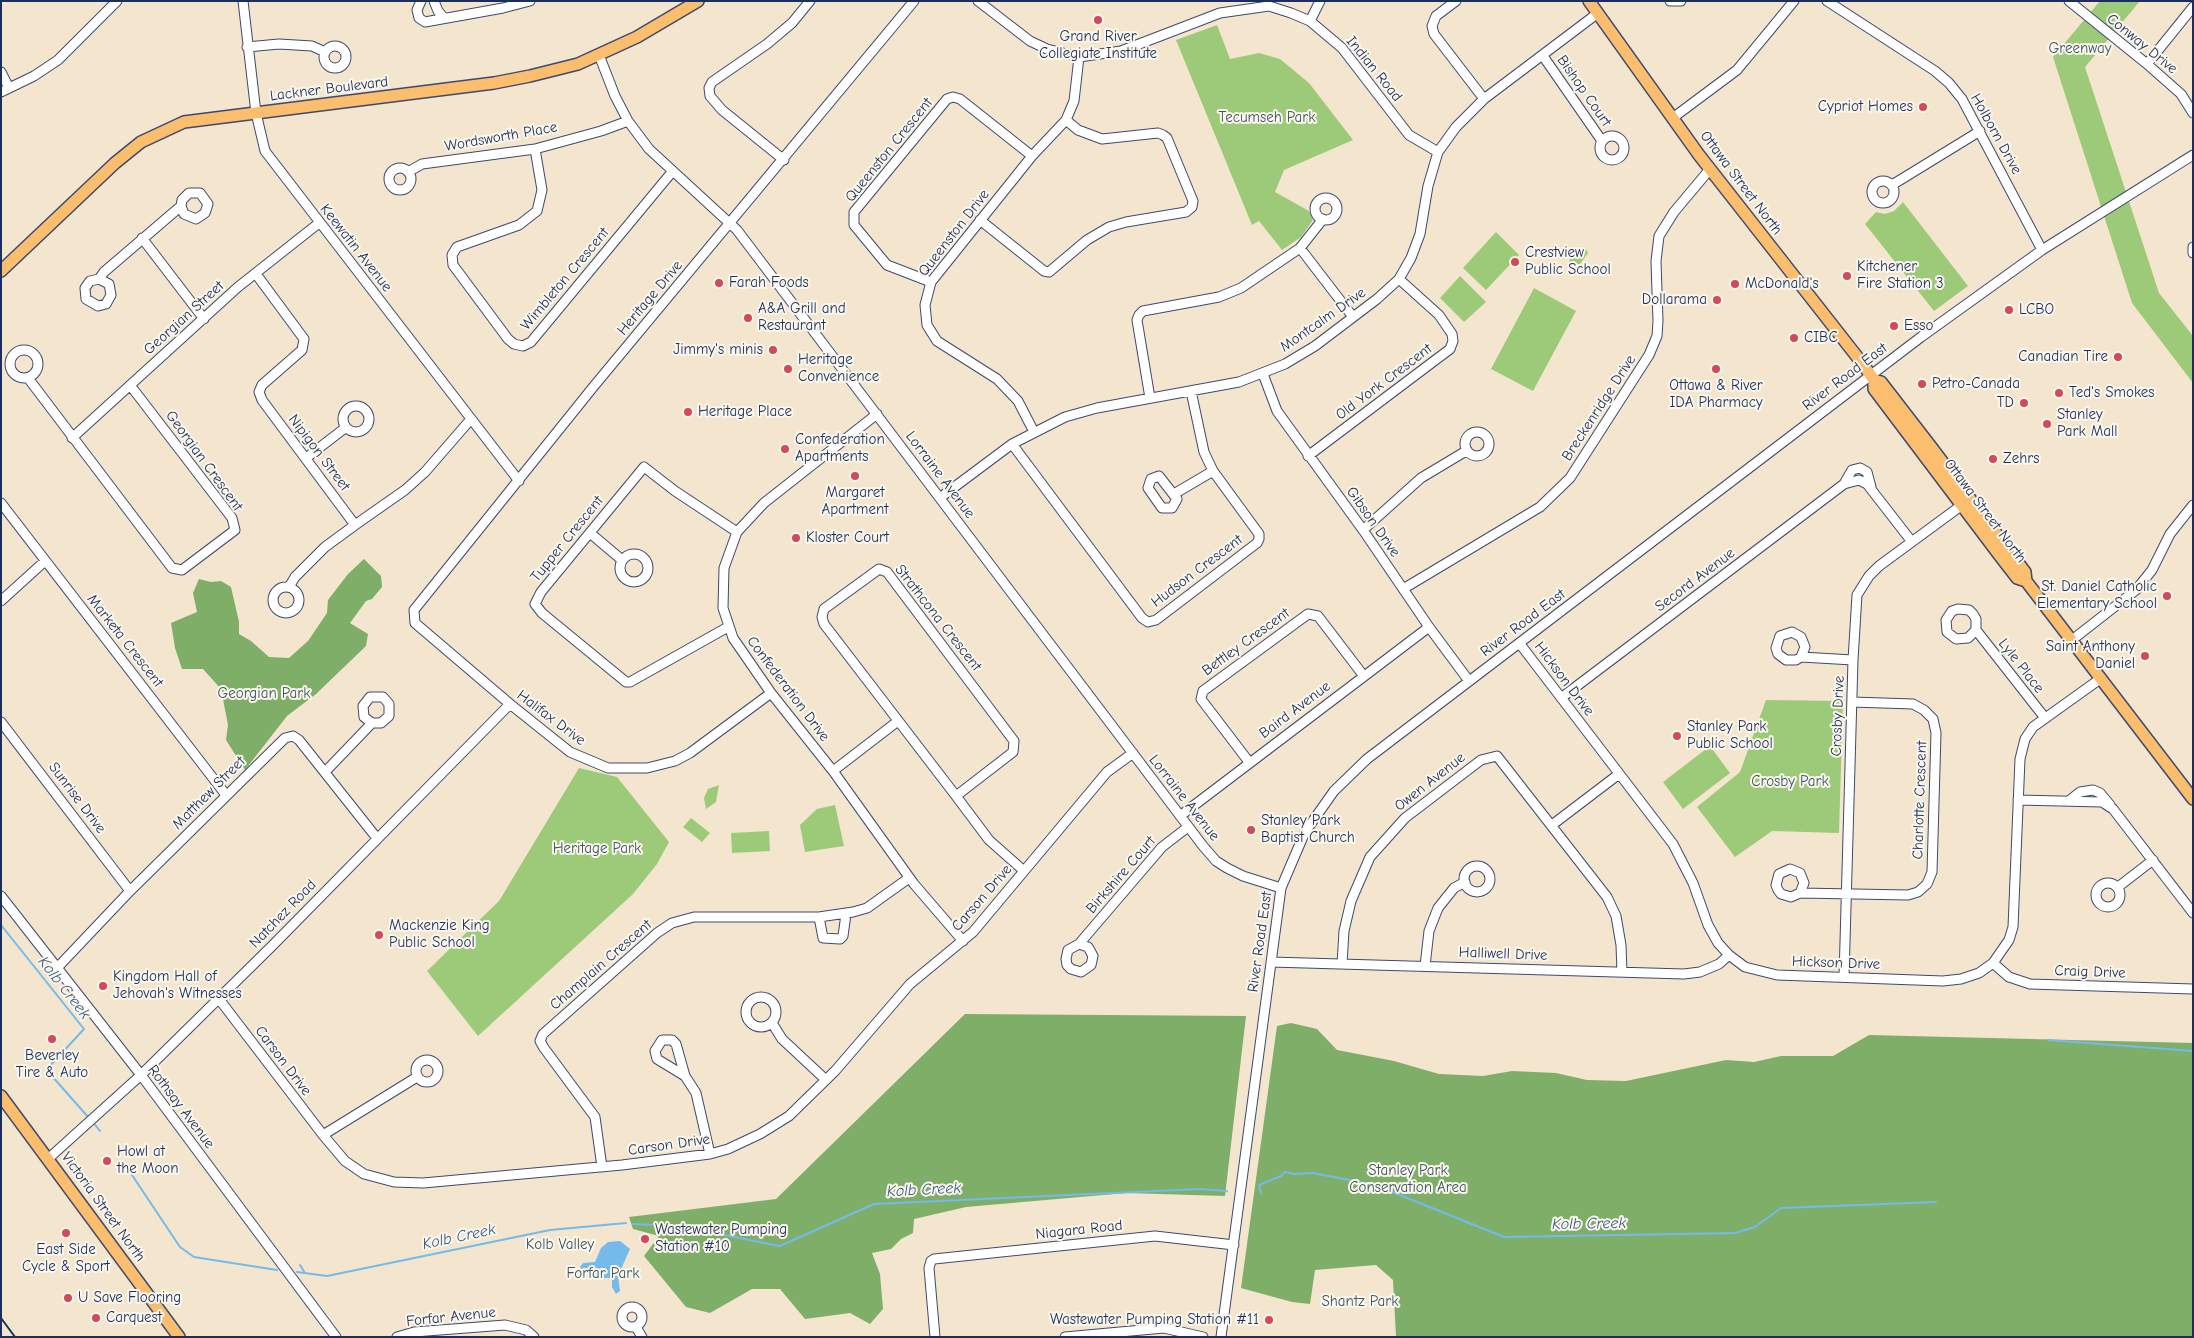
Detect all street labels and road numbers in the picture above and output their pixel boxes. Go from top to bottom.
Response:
street label: Conway Drive [2103,10,2181,78]
street label: Indian Road [1342,33,1406,105]
street label: Bishop Court [1553,52,1615,130]
street label: Lackner Boulevard [269,73,389,105]
street label: Holborn Drive [1966,90,2026,178]
street label: Queenston Crescent [841,94,937,206]
street label: Wordsworth Place [443,118,559,156]
street label: Ottawa Street North [1696,127,1786,239]
street label: Queenston Drive [915,186,993,280]
street label: Keewatin Avenue [316,200,396,296]
street label: Wimbleton Crescent [517,224,613,334]
street label: Heritage Drive [614,257,686,339]
street label: Georgian Street [140,277,228,359]
street label: Montcalm Drive [1277,284,1369,356]
street label: River Road East [1799,339,1891,415]
street label: Old York Crescent [1332,340,1436,424]
street label: Breckenridge Drive [1558,352,1640,464]
street label: Georgian Crescent [161,407,247,515]
street label: Nipigon Street [284,411,354,495]
street label: Lorraine Avenue [901,428,979,522]
street label: Ottawa Street North [1940,455,2030,567]
street label: Gibson Drive [1342,483,1404,561]
street label: Tupper Crescent [527,492,607,586]
street label: Hudson Crescent [1148,531,1246,611]
street label: Secord Avenue [1652,544,1738,616]
street label: Strathcona Crescent [891,561,985,675]
street label: River Road East [1477,585,1569,661]
street label: Marketa Crescent [83,591,167,691]
street label: Bettley Crescent [1199,604,1293,680]
street label: Confederation Drive [743,633,833,745]
street label: Lyle Place [1994,635,2048,697]
street label: Hickson Drive [1530,638,1598,720]
street label: Crosby Drive [1828,675,1848,757]
street label: Baird Avenue [1256,677,1334,743]
street label: Halifax Drive [513,686,589,750]
street label: Charlotte Crescent [1909,740,1931,860]
street label: Owen Avenue [1391,749,1469,815]
street label: Lorraine Avenue [1145,751,1223,845]
street label: Matthew Street [169,753,249,833]
street label: Sunrise Drive [44,759,110,837]
street label: Birkshire Court [1082,833,1160,917]
street label: Carson Drive [948,861,1016,935]
street label: Natchez Road [246,876,320,952]
street label: River Road East [1244,890,1276,994]
street label: Champlain Crescent [546,916,656,1014]
street label: Halliwell Drive [1458,943,1548,965]
street label: Hickson Drive [1791,952,1881,974]
street label: Craig Drive [2054,962,2126,982]
street label: Carson Drive [251,1023,315,1099]
street label: Rothsay Avenue [144,1062,218,1152]
street label: Carson Drive [627,1130,711,1160]
street label: Victoria Street North [57,1149,149,1265]
street label: Niagara Road [1035,1216,1123,1244]
street label: Forfar Avenue [405,1303,497,1331]

